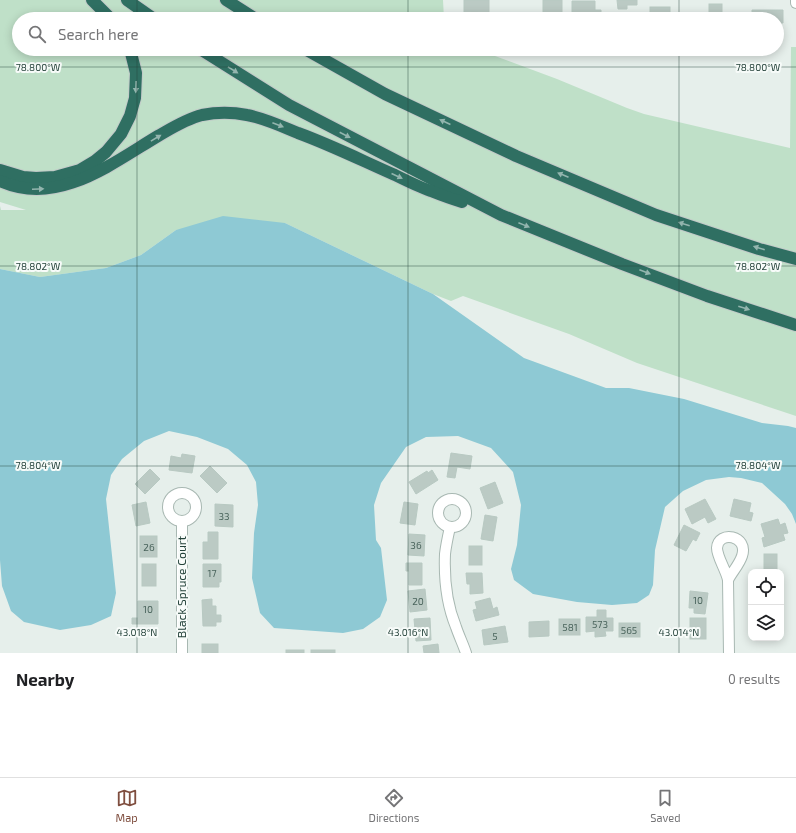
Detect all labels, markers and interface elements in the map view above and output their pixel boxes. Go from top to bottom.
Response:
search box [12,12,784,56]
icon: search [26,23,48,45]
text: Search here [58,25,139,43]
text: 78.800°W [16,61,61,73]
text: 78.800°W [736,61,781,73]
one-way arrow [228,66,238,74]
one-way arrow [133,81,139,94]
one-way arrow [439,119,450,125]
one-way arrow [272,123,284,129]
one-way arrow [340,131,351,138]
one-way arrow [150,135,161,142]
one-way arrow [556,172,568,178]
one-way arrow [392,173,403,179]
one-way arrow [32,185,44,192]
one-way arrow [677,220,689,226]
one-way arrow [519,222,531,228]
one-way arrow [752,245,764,251]
text: 78.802°W [16,260,61,272]
text: 78.802°W [736,260,781,272]
one-way arrow [639,270,651,276]
one-way arrow [739,305,751,311]
text: 78.804°W [16,459,61,471]
text: 78.804°W [736,459,781,471]
house number: 33 [218,510,230,522]
street label: Black Spruce Court [174,535,188,638]
house number: 36 [410,539,422,551]
house number: 26 [143,541,155,553]
house number: 17 [207,567,217,579]
map controls [748,569,784,641]
button: locate [748,569,784,605]
house number: 10 [693,594,703,606]
house number: 20 [412,595,424,607]
house number: 10 [143,603,153,615]
button: layers [748,605,784,641]
house number: 573 [592,618,608,630]
house number: 581 [562,621,578,633]
house number: 565 [621,624,637,636]
text: 43.018°N [117,626,157,638]
text: 43.016°N [388,626,428,638]
text: 43.014°N [659,626,699,638]
house number: 5 [492,630,498,642]
text: Nearby [16,669,74,689]
text: 0 results [728,671,780,687]
tab: Map [116,787,138,824]
tab: Directions [369,787,419,824]
tab: Saved [650,787,681,824]

